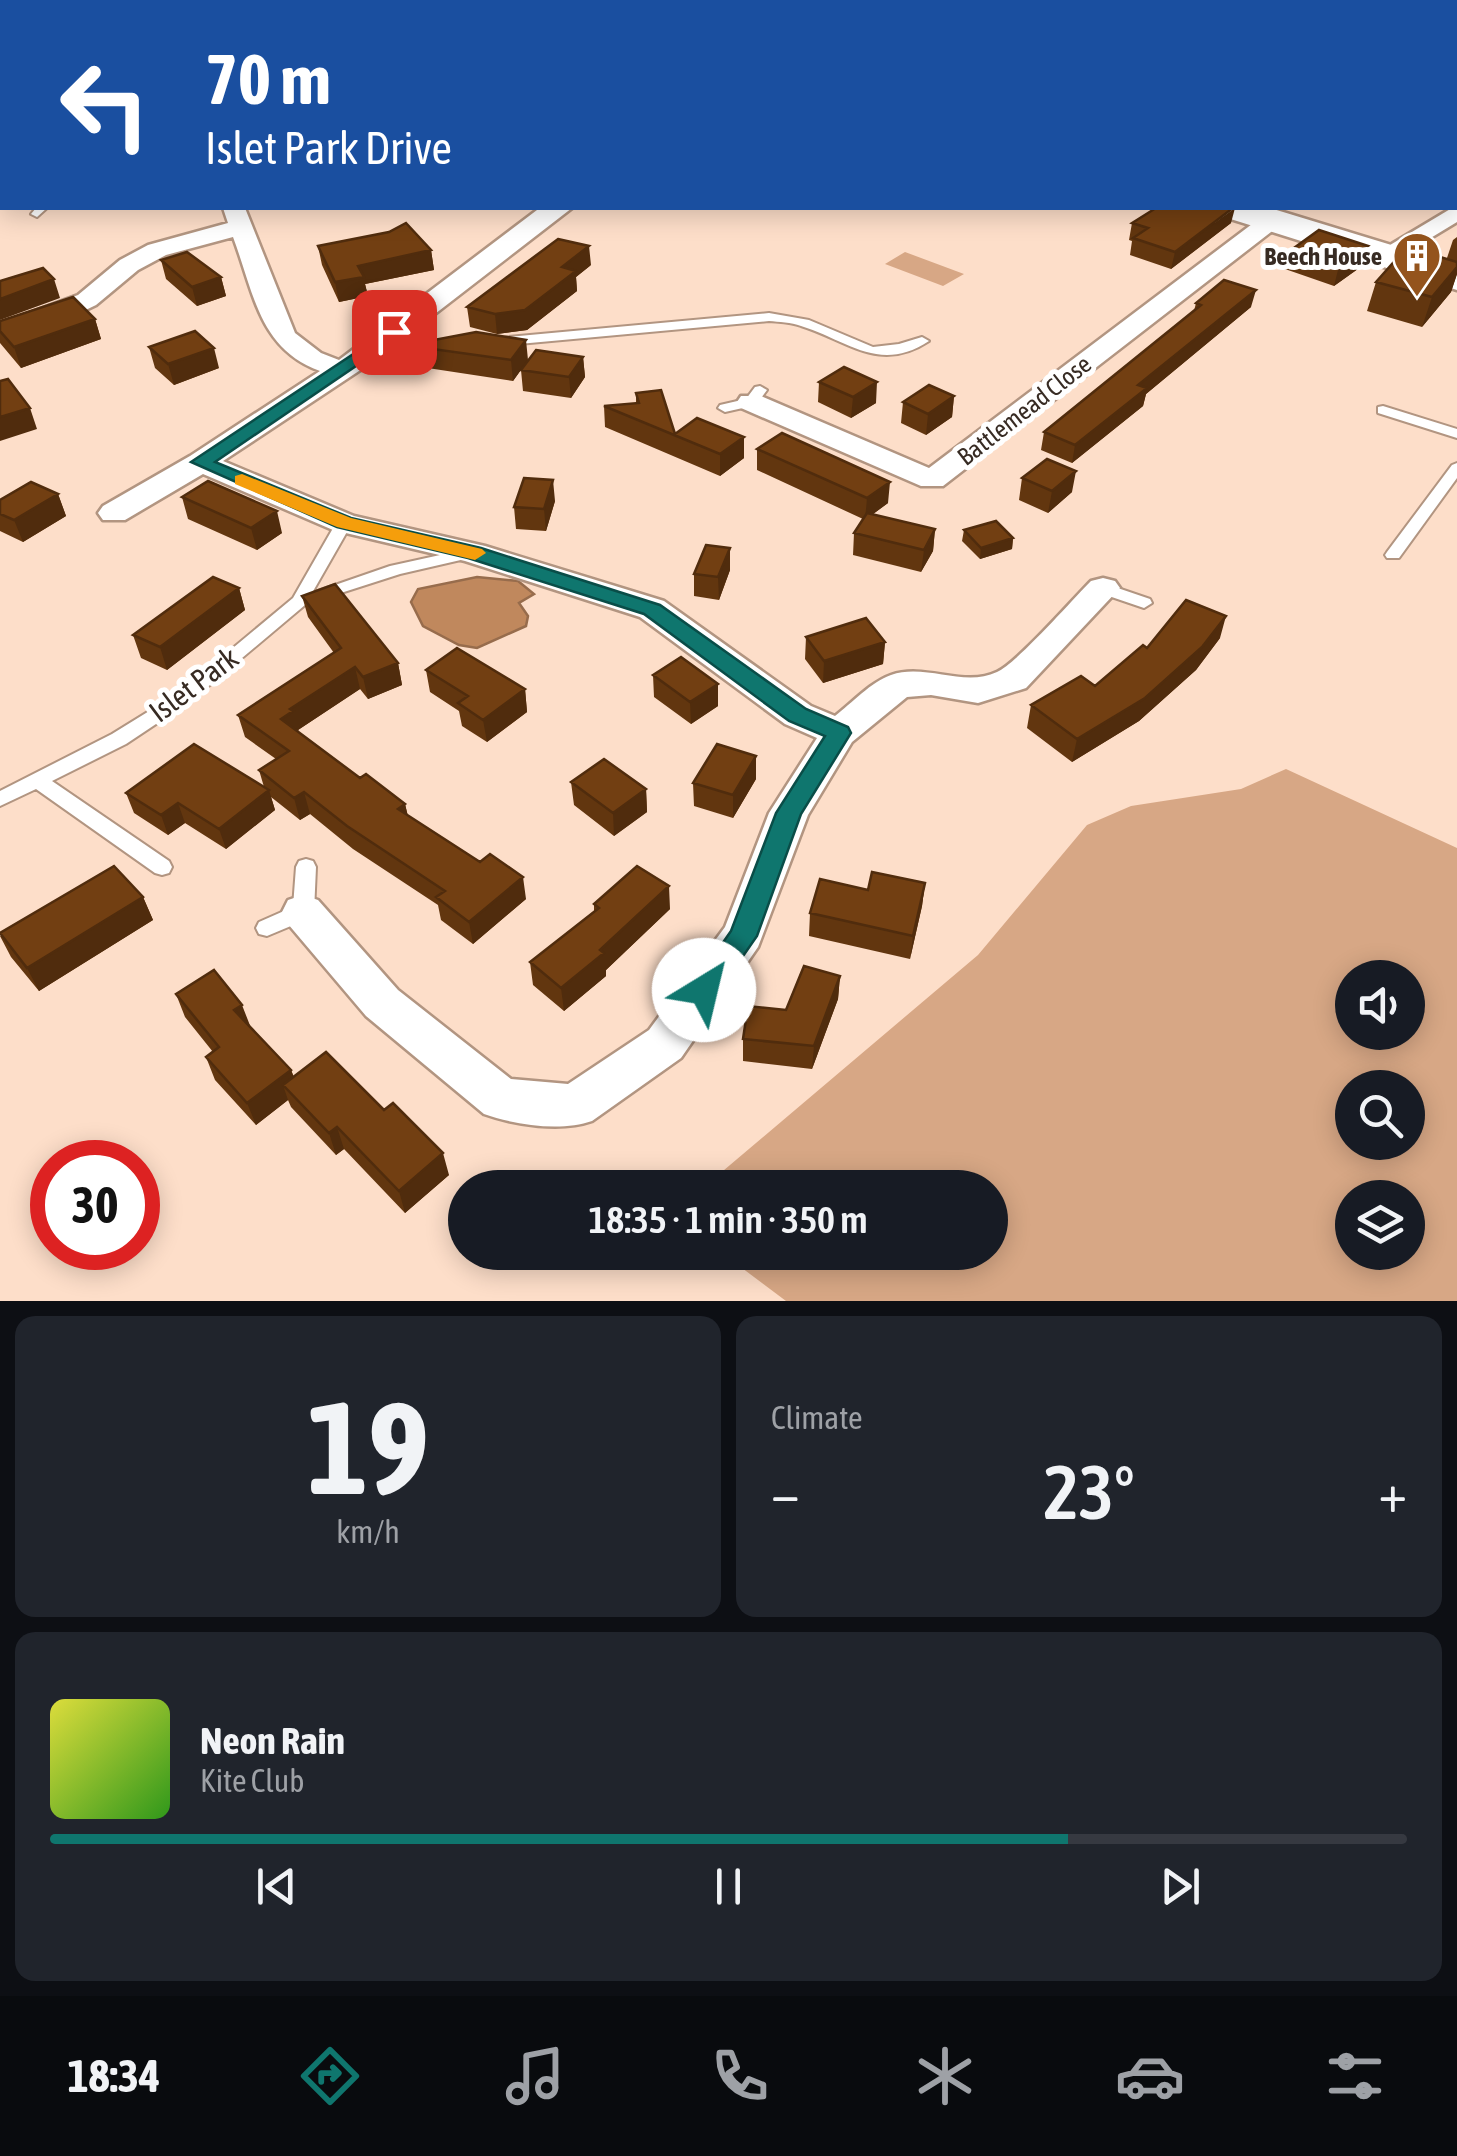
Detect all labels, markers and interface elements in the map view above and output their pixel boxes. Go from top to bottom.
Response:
text: 70 m [205,39,331,119]
icon: left [40,40,170,170]
text: Islet Park Drive [205,122,452,174]
building icon: Beech House [1391,230,1443,298]
place label: Beech House [1264,242,1382,270]
pin [352,290,437,375]
icon: arrive [367,305,422,360]
street label: Battlemead Close [952,349,1096,471]
street label: Islet Park [142,640,245,729]
position arrow [652,938,756,1042]
map controls [1335,960,1425,1270]
button: sound [1335,960,1425,1050]
button: search [1335,1070,1425,1160]
speed limit sign: 30 [30,1140,160,1270]
button: layers [1335,1180,1425,1270]
text: 18:35 · 1 min · 350 m [588,1198,868,1241]
text: 19 [307,1373,429,1522]
text: Climate [771,1399,863,1436]
text: 23° [1043,1449,1135,1535]
text: − [771,1461,800,1524]
text: + [1378,1461,1407,1524]
text: km/h [336,1513,400,1550]
text: Neon Rain [200,1719,345,1762]
text: Kite Club [200,1762,304,1799]
icon: previous [249,1859,304,1914]
icon: pause [701,1859,756,1914]
icon: next [1153,1859,1208,1914]
icon: directions [295,2041,365,2111]
icon: music [500,2041,570,2111]
icon: phone [705,2041,775,2111]
icon: climate [910,2041,980,2111]
icon: car [1115,2041,1185,2111]
icon: filters [1320,2041,1390,2111]
text: 18:34 [67,2050,160,2102]

